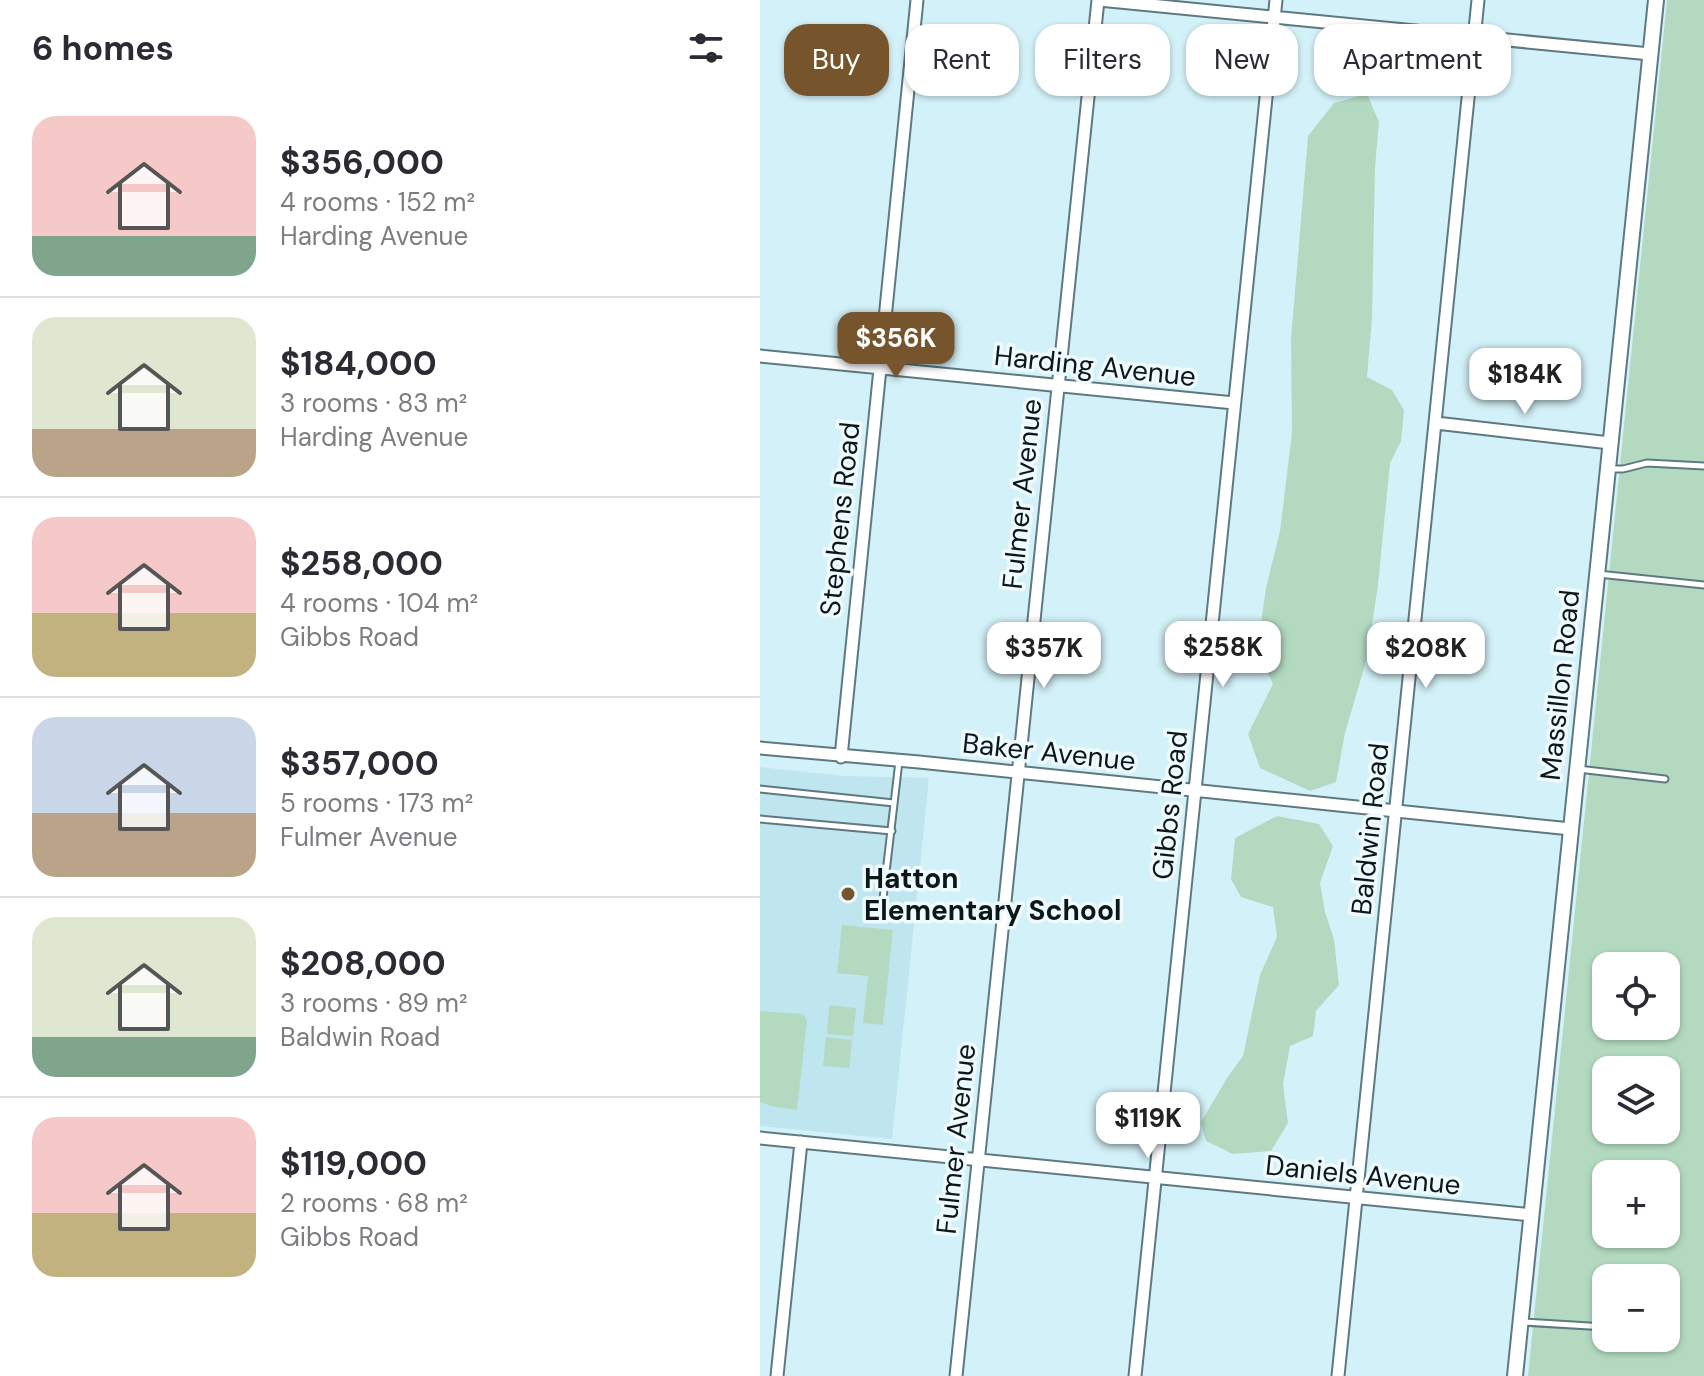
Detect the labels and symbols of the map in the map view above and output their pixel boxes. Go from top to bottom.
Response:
pin: $356K [840,312,952,380]
street label: Harding Avenue [992,337,1198,395]
pin: $184K [1469,348,1581,416]
street label: Fulmer Avenue [994,397,1050,591]
street label: Stephens Road [811,420,869,618]
street label: Massillon Road [1532,588,1588,782]
pin: $258K [1167,621,1279,689]
pin: $357K [988,622,1100,690]
pin: $208K [1370,622,1482,690]
street label: Baker Avenue [961,725,1137,779]
street label: Gibbs Road [1144,729,1196,881]
street label: Baldwin Road [1343,741,1397,917]
place label: Hatton Elementary School [864,860,1121,929]
marker: Hatton Elementary School [839,885,857,903]
street label: Fulmer Avenue [928,1042,984,1236]
pin: $119K [1092,1092,1204,1160]
street label: Daniels Avenue [1264,1146,1462,1204]

